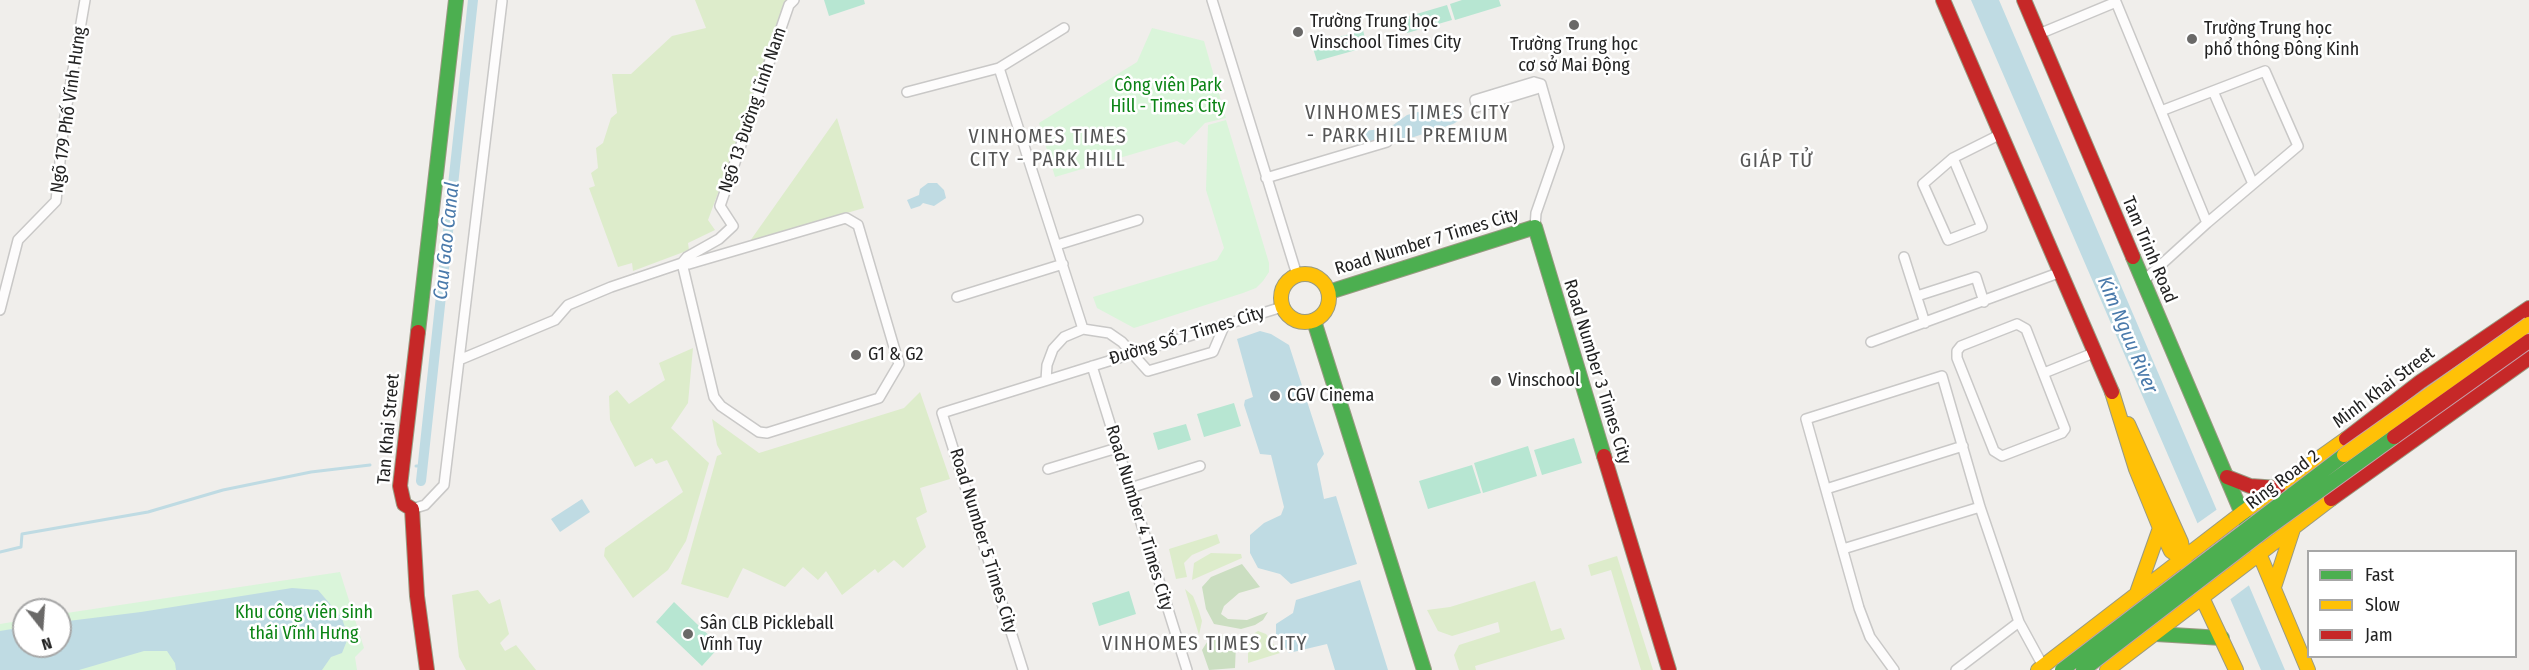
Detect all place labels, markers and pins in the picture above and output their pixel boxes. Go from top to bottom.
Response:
place label: Trường Trung học Vinschool Times City [1310,11,1461,54]
marker: Trường Trung học cơ sở Mai Động [1567,18,1581,32]
place label: Trường Trung học phổ thông Đông Kinh [2204,18,2359,60]
marker: Trường Trung học Vinschool Times City [1291,25,1305,39]
marker: Trường Trung học phổ thông Đông Kinh [2185,32,2199,46]
place label: Trường Trung học cơ sở Mai Động [1510,34,1638,76]
place label: G1 & G2 [868,344,923,366]
marker: G1 & G2 [849,348,863,362]
place label: Vinschool [1508,370,1580,392]
marker: Vinschool [1489,374,1503,388]
place label: CGV Cinema [1287,385,1374,407]
marker: CGV Cinema [1268,389,1282,403]
place label: Sân CLB Pickleball Vĩnh Tuy [700,613,834,656]
marker: Sân CLB Pickleball Vĩnh Tuy [681,627,695,641]

